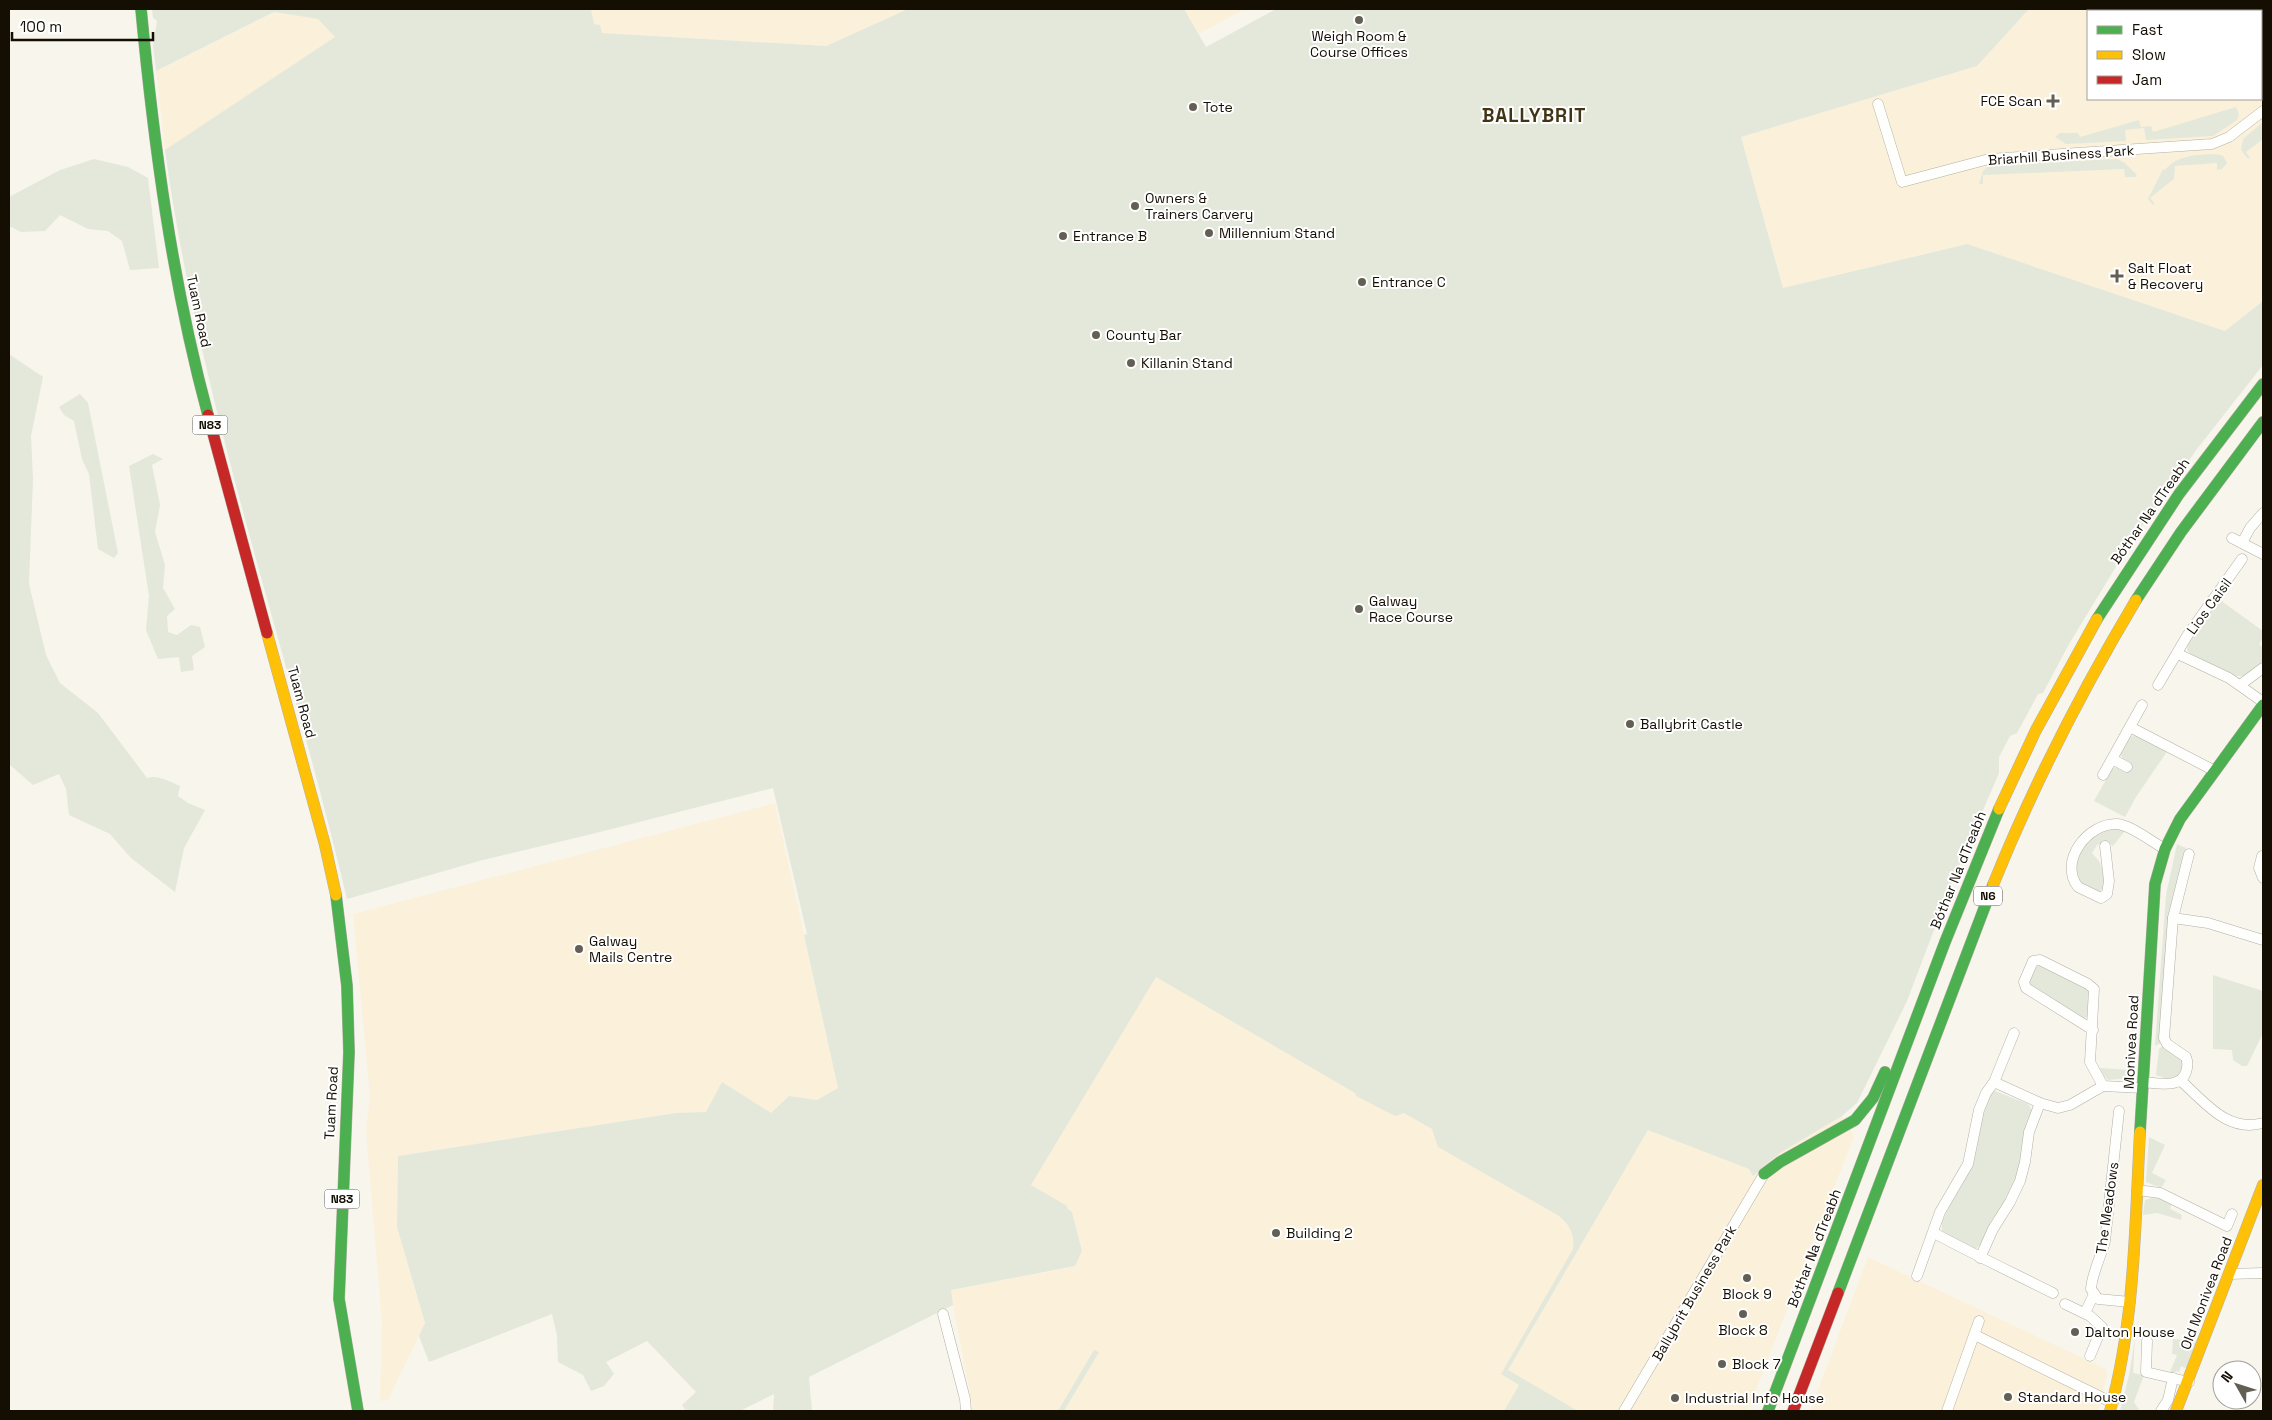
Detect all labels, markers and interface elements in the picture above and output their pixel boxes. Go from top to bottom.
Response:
scale bar [12,10,154,42]
legend [2087,10,2262,100]
marker: Weigh Room & Course Offices [1353,14,1365,26]
text: 100 m [20,17,62,36]
text: Fast [2132,20,2163,39]
place label: Weigh Room & Course Offices [1310,27,1408,61]
text: Slow [2132,45,2166,64]
text: Jam [2132,70,2162,89]
place label: FCE Scan [1981,92,2042,110]
marker: FCE Scan [2046,94,2060,108]
place label: Tote [1203,98,1233,116]
marker: Tote [1187,101,1199,113]
district label: BALLYBRIT [1482,103,1586,128]
street label: Briarhill Business Park [1987,141,2135,169]
place label: Owners & Trainers Carvery [1145,189,1253,223]
marker: Owners & Trainers Carvery [1129,200,1141,212]
place label: Millennium Stand [1219,224,1335,242]
place label: Entrance B [1073,227,1147,245]
marker: Millennium Stand [1203,227,1215,239]
marker: Entrance B [1057,230,1069,242]
place label: Salt Float & Recovery [2128,259,2203,293]
marker: Salt Float & Recovery [2110,269,2124,283]
street label: Tuam Road [183,273,215,349]
place label: Entrance C [1372,273,1446,291]
marker: Entrance C [1356,276,1368,288]
place label: County Bar [1106,326,1182,344]
marker: County Bar [1090,329,1102,341]
place label: Killanin Stand [1141,354,1233,372]
marker: Killanin Stand [1125,357,1137,369]
road number: N83 [192,416,228,434]
street label: Bóthar Na dTreabh [2107,454,2193,568]
street label: Lios Caisil [2182,574,2236,638]
place label: Galway Race Course [1369,592,1453,626]
marker: Galway Race Course [1353,603,1365,615]
street label: Tuam Road [284,664,320,740]
place label: Ballybrit Castle [1640,715,1743,733]
marker: Ballybrit Castle [1624,718,1636,730]
street label: Bóthar Na dTreabh [1926,808,1990,932]
road number: N6 [1974,886,2002,906]
place label: Galway Mails Centre [589,932,672,966]
marker: Galway Mails Centre [573,943,585,955]
street label: Monivea Road [2120,994,2142,1090]
street label: Tuam Road [320,1066,342,1140]
street label: The Meadows [2092,1161,2122,1255]
street label: Bóthar Na dTreabh [1783,1186,1845,1310]
road number: N83 [324,1190,360,1208]
street label: Ballybrit Business Park [1648,1222,1740,1364]
place label: Building 2 [1286,1224,1353,1242]
marker: Building 2 [1270,1227,1282,1239]
street label: Old Monivea Road [2176,1234,2236,1352]
marker: Block 9 [1741,1272,1753,1284]
place label: Block 9 [1722,1285,1772,1303]
marker: Block 8 [1737,1308,1749,1320]
place label: Block 8 [1718,1321,1768,1339]
place label: Dalton House [2085,1323,2175,1341]
marker: Dalton House [2069,1326,2081,1338]
place label: Block 7 [1732,1355,1781,1373]
marker: Block 7 [1716,1358,1728,1370]
north arrow [2212,1360,2262,1410]
text: N [2217,1368,2237,1386]
place label: Standard House [2018,1388,2126,1406]
place label: Industrial Info House [1685,1389,1824,1407]
marker: Standard House [2002,1391,2014,1403]
marker: Industrial Info House [1669,1392,1681,1404]

